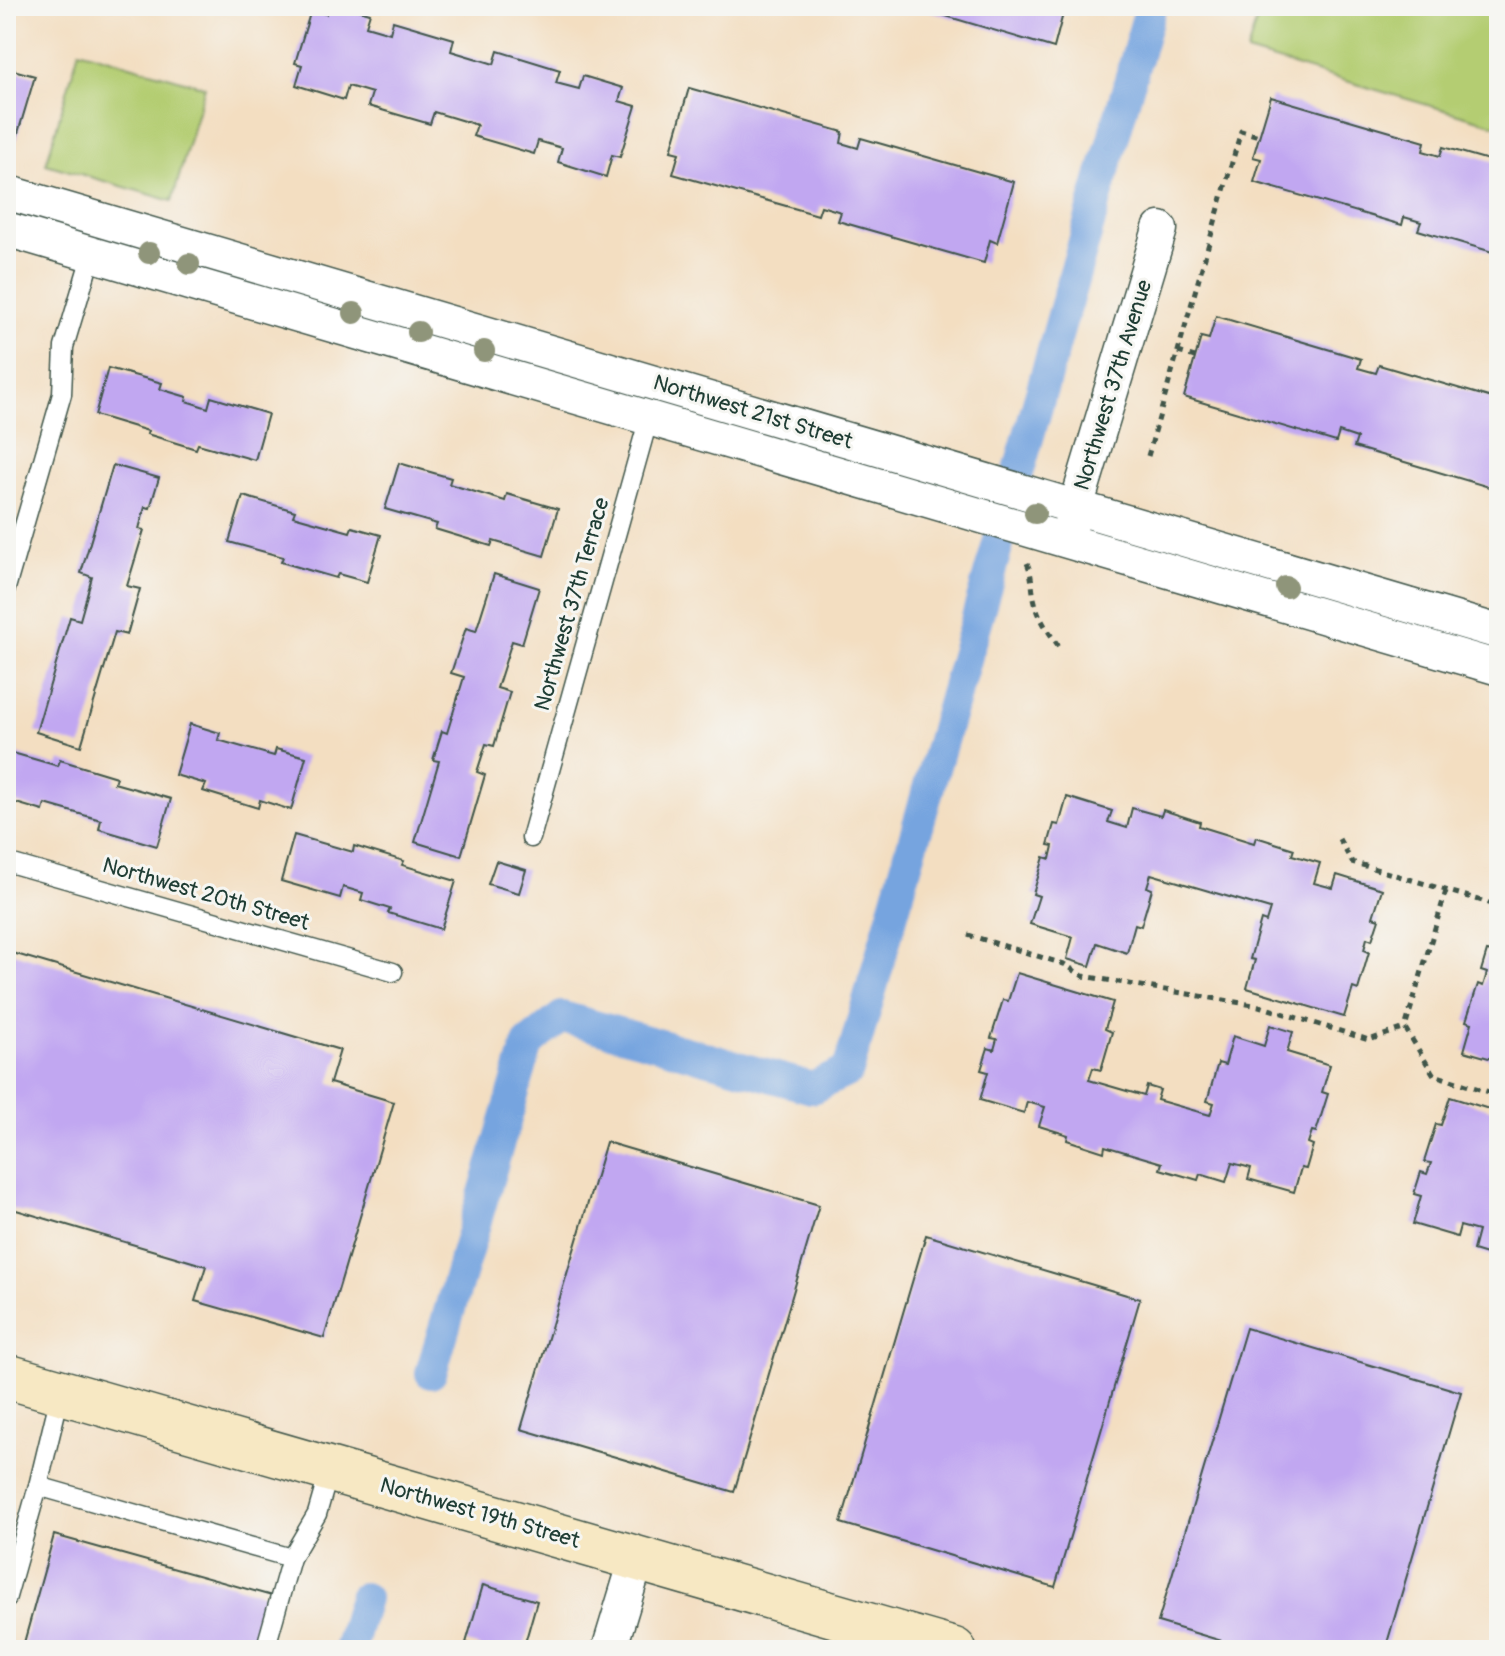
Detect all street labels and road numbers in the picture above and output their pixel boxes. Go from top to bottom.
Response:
street label: Northwest 37th Avenue [1068,276,1158,494]
street label: Northwest 21st Street [650,368,856,456]
street label: Northwest 37th Terrace [528,494,616,714]
street label: Northwest 20th Street [99,851,313,937]
street label: Northwest 19th Street [377,1471,583,1555]

